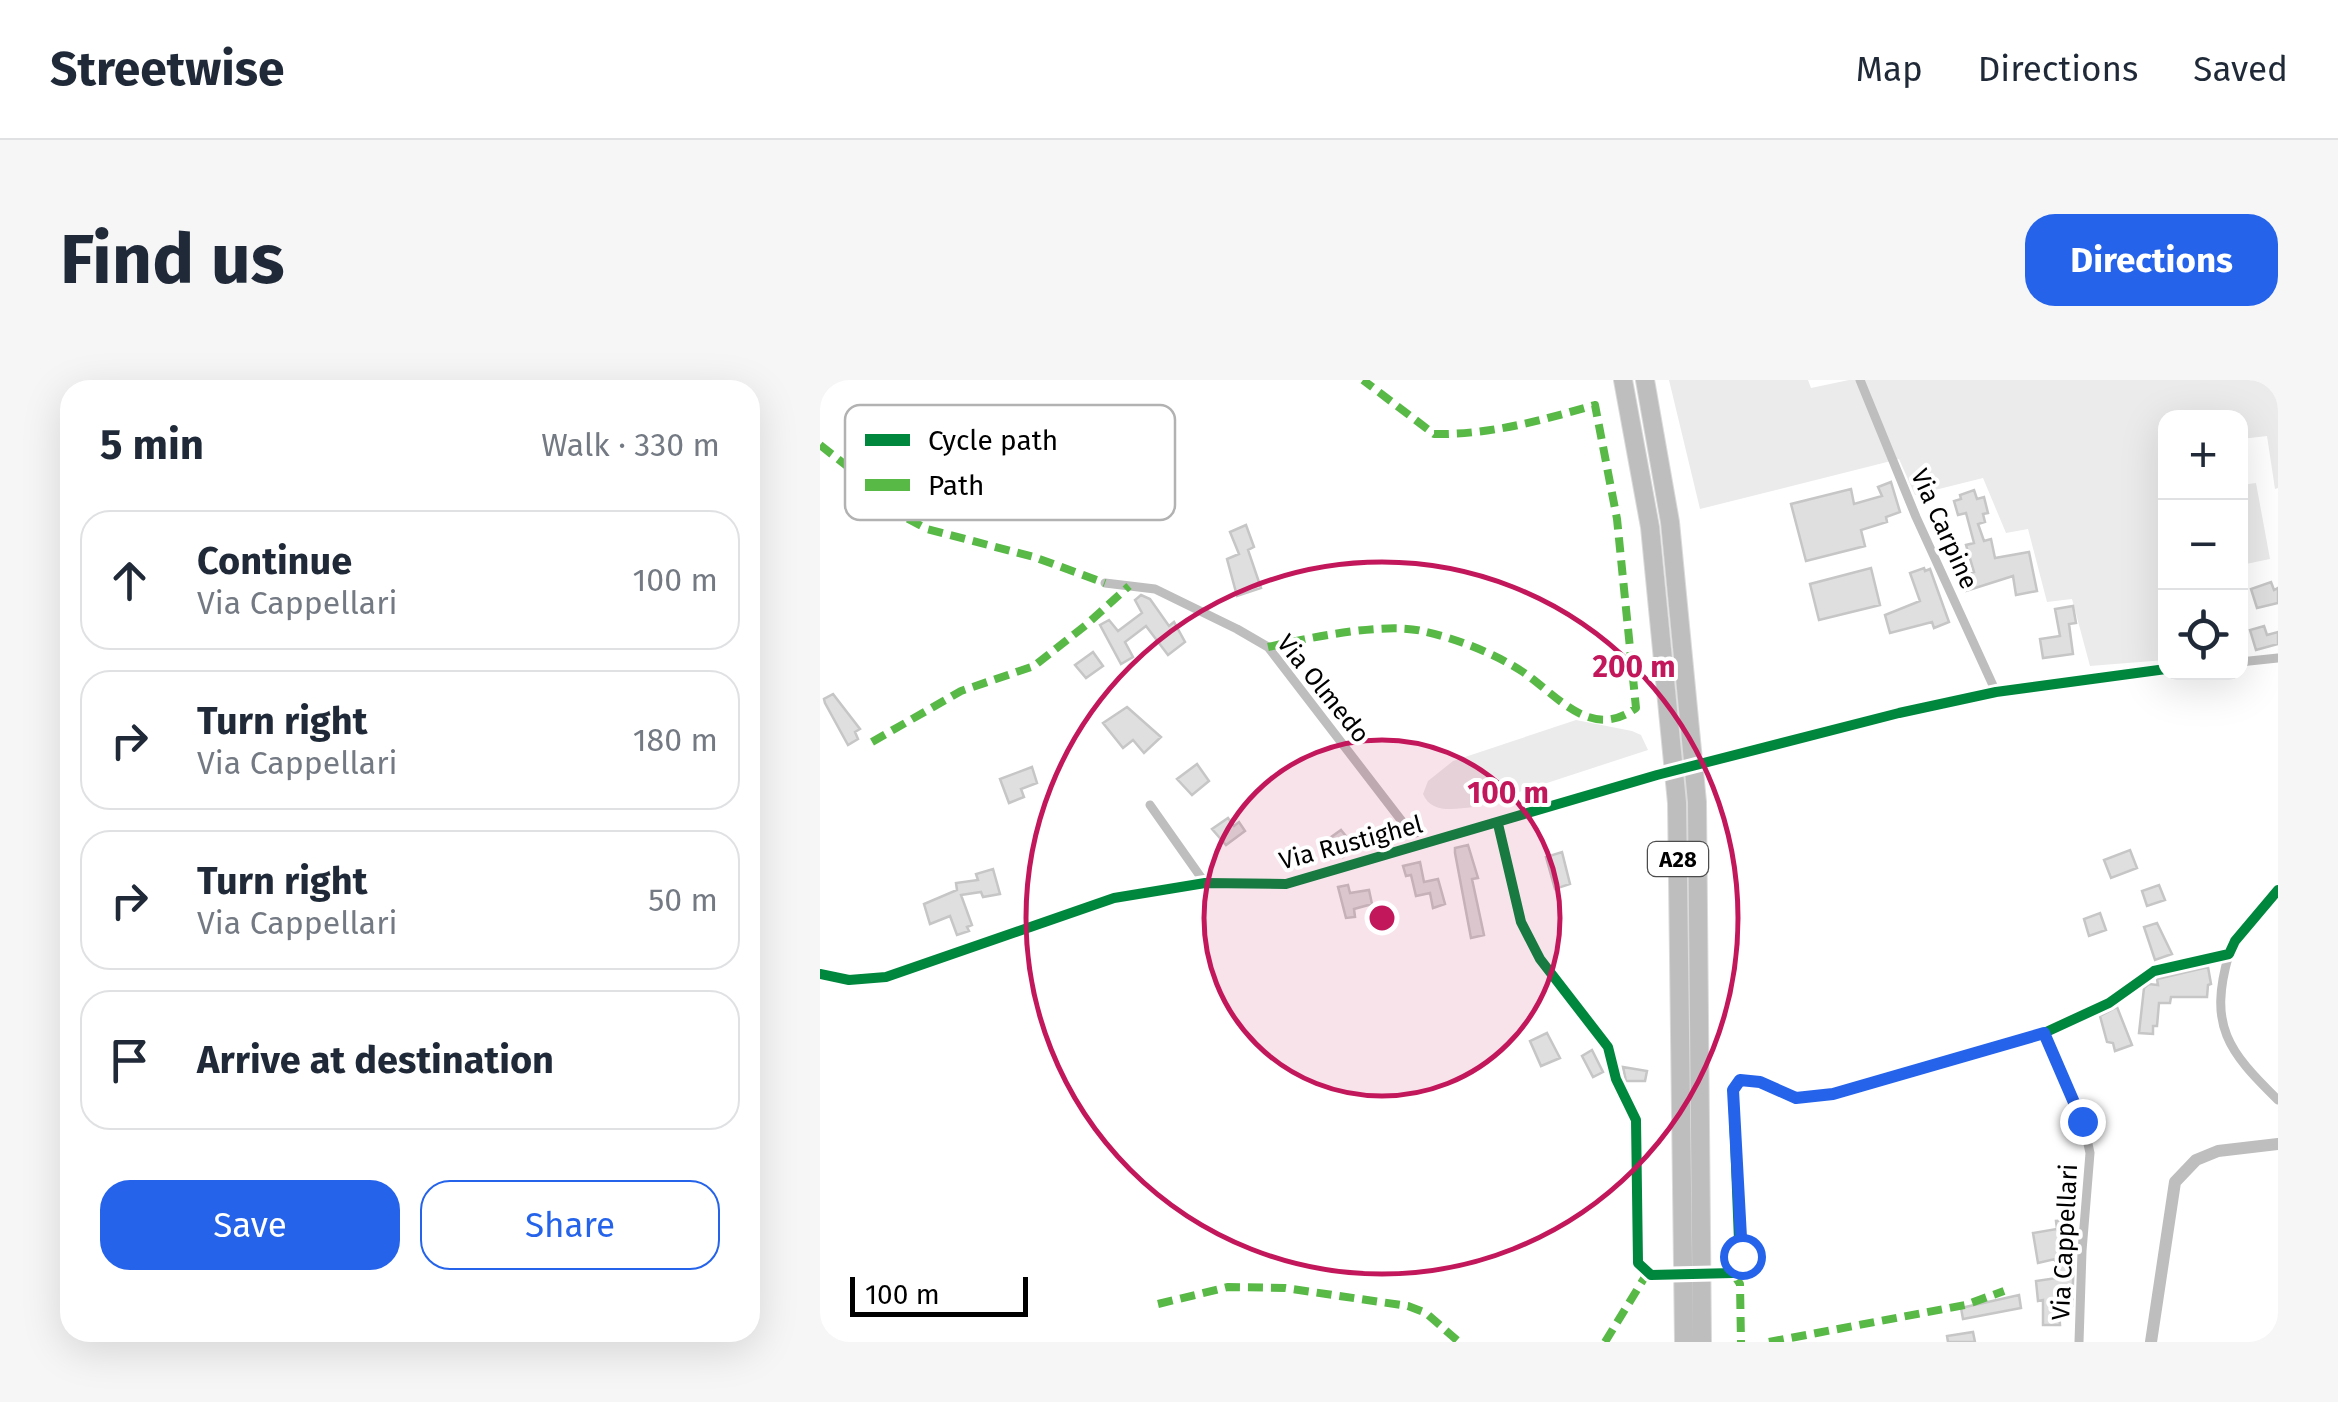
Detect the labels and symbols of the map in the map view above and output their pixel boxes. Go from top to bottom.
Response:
legend [845,405,1175,520]
text: Cycle path [928,424,1058,457]
street label: Via Carpine [1904,464,1984,594]
text: Path [928,469,984,502]
street label: Via Olmedo [1270,629,1376,749]
text: 200 m [1592,649,1676,685]
text: 100 m [1467,775,1549,811]
street label: Via Rustighel [1276,809,1426,877]
road number: A28 [1648,842,1708,876]
centre of rings [1364,900,1400,936]
route end [2060,1099,2106,1145]
street label: Via Cappellari [2046,1163,2084,1321]
route start [1720,1234,1766,1280]
scale bar [850,1272,1028,1316]

